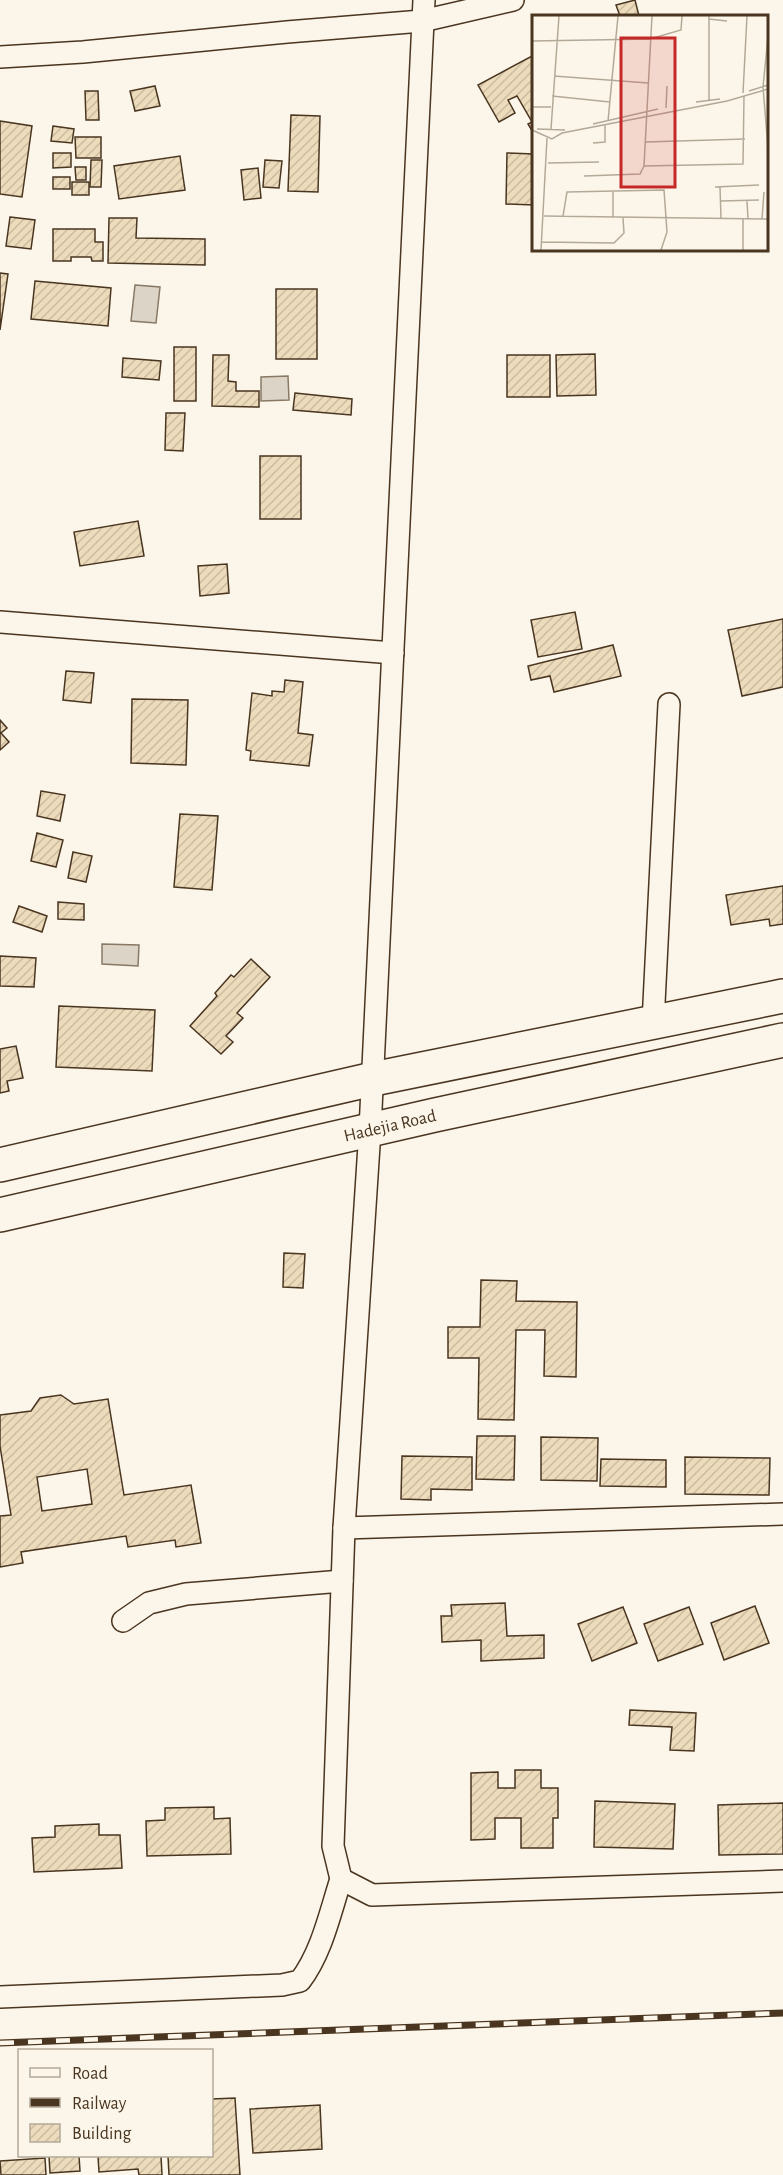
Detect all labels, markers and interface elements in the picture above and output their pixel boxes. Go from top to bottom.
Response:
inset map [532,15,768,250]
street label: Hadejia Road [342,1107,438,1146]
legend [18,2049,213,2157]
text: Road [72,2065,108,2083]
text: Railway [72,2095,127,2113]
text: Building [72,2125,132,2143]

